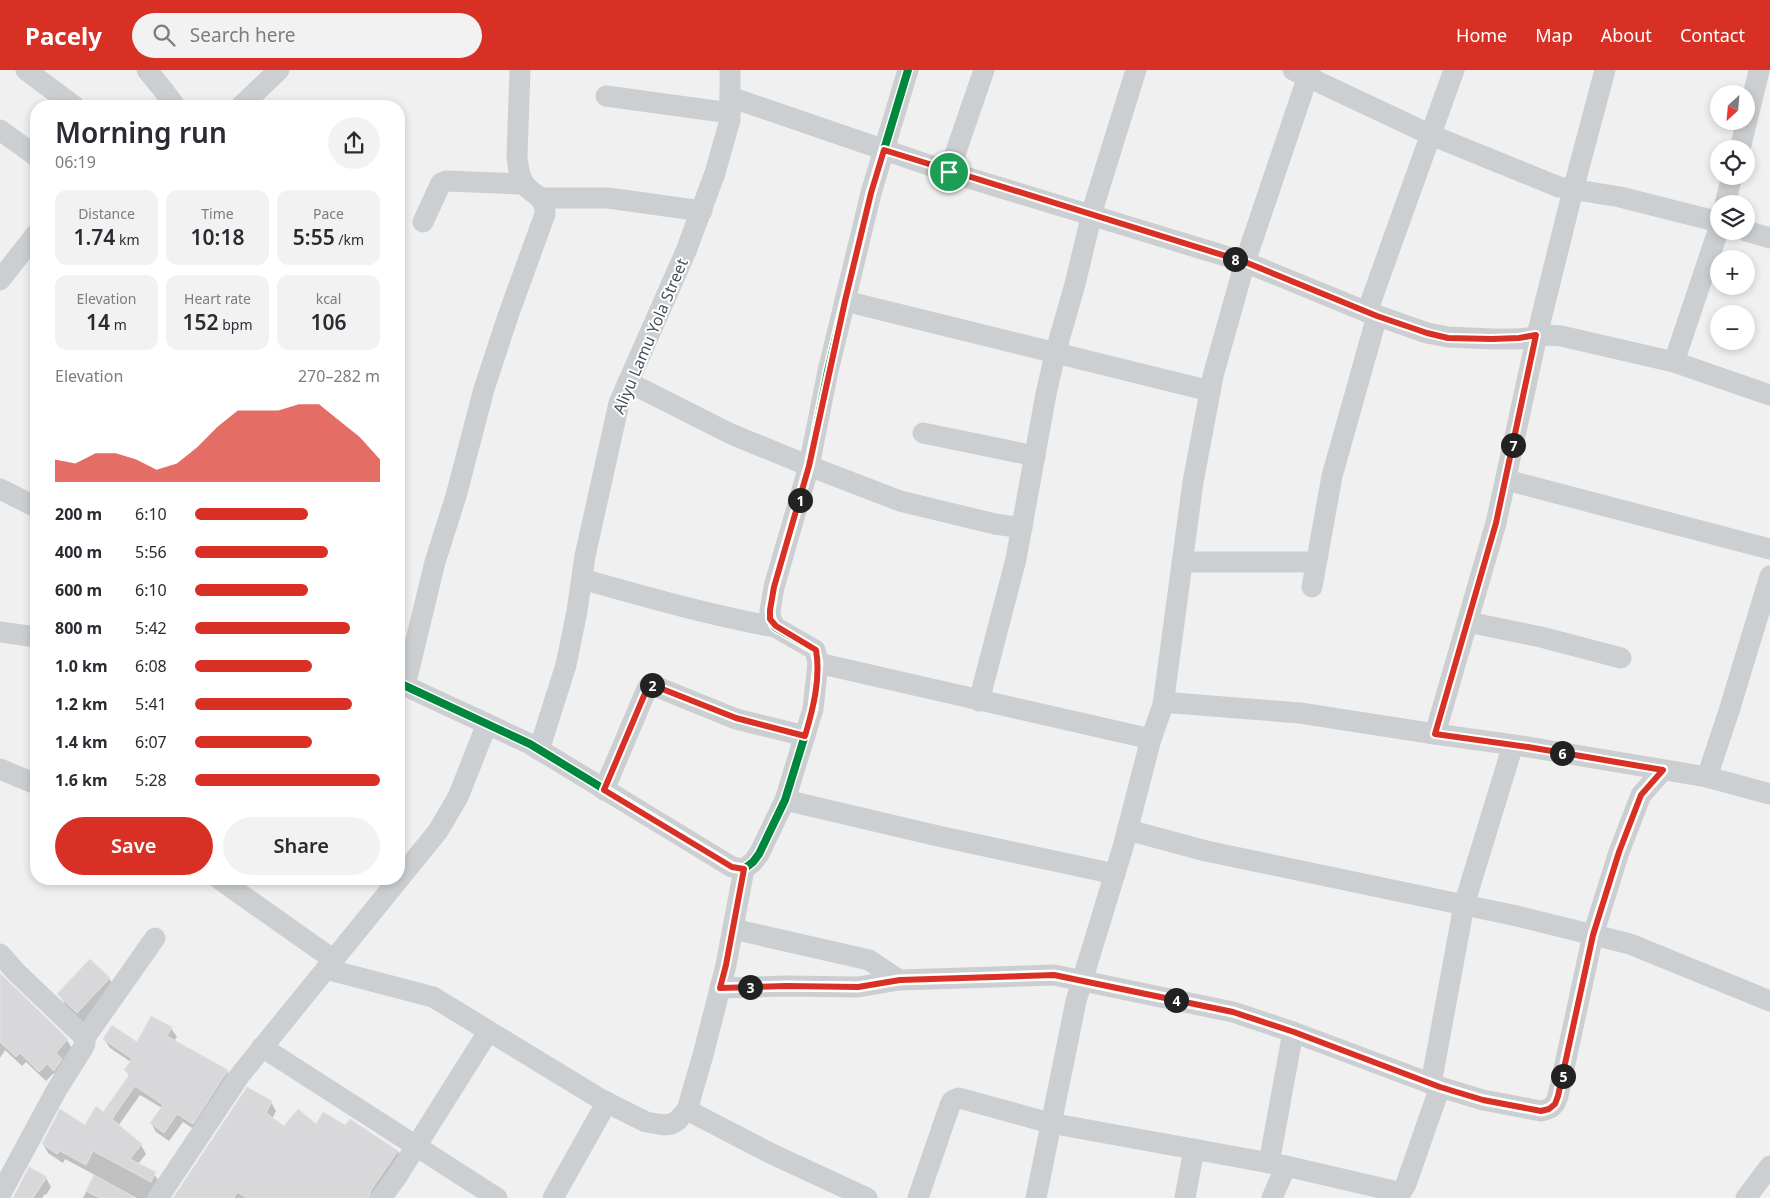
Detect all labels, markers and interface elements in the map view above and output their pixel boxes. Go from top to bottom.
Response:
search box [132,13,482,58]
text: Pacely [25,19,102,52]
icon: search [150,21,178,49]
text: Search here [190,22,296,48]
text: Home [1456,23,1507,47]
text: Map [1535,23,1573,47]
text: About [1601,23,1652,47]
text: Contact [1680,23,1745,47]
north arrow [1710,85,1755,130]
map controls [1710,85,1755,350]
text: Morning run [55,113,227,151]
button: share [328,117,380,169]
button: locate [1710,140,1755,185]
text: 06:19 [55,151,96,173]
pin [928,151,970,193]
icon: arrive [935,158,963,186]
button: layers [1710,195,1755,240]
text: Distance [78,204,135,223]
text: Time [201,204,234,223]
text: Pace [313,204,344,223]
text: 1.74 [73,223,115,251]
text: 10:18 [191,223,244,251]
text: 5:55 [293,223,335,251]
text: km [115,230,140,249]
text: /km [335,230,364,249]
pin: 8 [1222,246,1248,272]
text: 8 [1231,250,1240,269]
button: + [1710,250,1755,295]
street label: Aliyu Lamu Yola Street [607,255,693,417]
text: Elevation [77,289,136,308]
text: Heart rate [184,289,251,308]
text: kcal [316,289,341,308]
button: − [1710,305,1755,350]
text: 14 [86,308,110,336]
text: 152 [183,308,219,336]
text: 106 [310,308,347,336]
text: m [110,315,127,334]
text: bpm [219,315,253,334]
text: Elevation [55,365,123,387]
text: 270–282 m [298,365,380,387]
pin: 7 [1500,432,1526,458]
text: 7 [1509,436,1518,455]
pin: 1 [788,488,812,512]
text: 1 [796,491,805,510]
text: 200 m [55,503,102,525]
text: 6:10 [135,503,167,525]
text: 400 m [55,541,102,563]
text: 5:56 [135,541,167,563]
text: 600 m [55,579,102,601]
text: 6:10 [135,579,167,601]
text: 800 m [55,617,102,639]
text: 5:42 [135,617,167,639]
text: 1.0 km [55,655,107,677]
text: 6:08 [135,655,167,677]
pin: 2 [640,672,664,698]
text: 2 [648,676,657,695]
text: 1.2 km [55,693,107,715]
text: 5:41 [135,693,167,715]
text: 1.4 km [55,731,107,753]
text: 6:07 [135,731,167,753]
pin: 6 [1550,740,1574,766]
text: 6 [1558,744,1567,763]
text: 1.6 km [55,769,107,791]
text: 5:28 [135,769,167,791]
button: Save [55,817,213,875]
button: Share [223,817,380,875]
pin: 3 [738,974,762,1000]
text: 3 [746,978,755,997]
pin: 4 [1164,988,1188,1012]
text: 4 [1172,991,1181,1010]
pin: 5 [1550,1064,1576,1088]
text: 5 [1559,1067,1568,1086]

